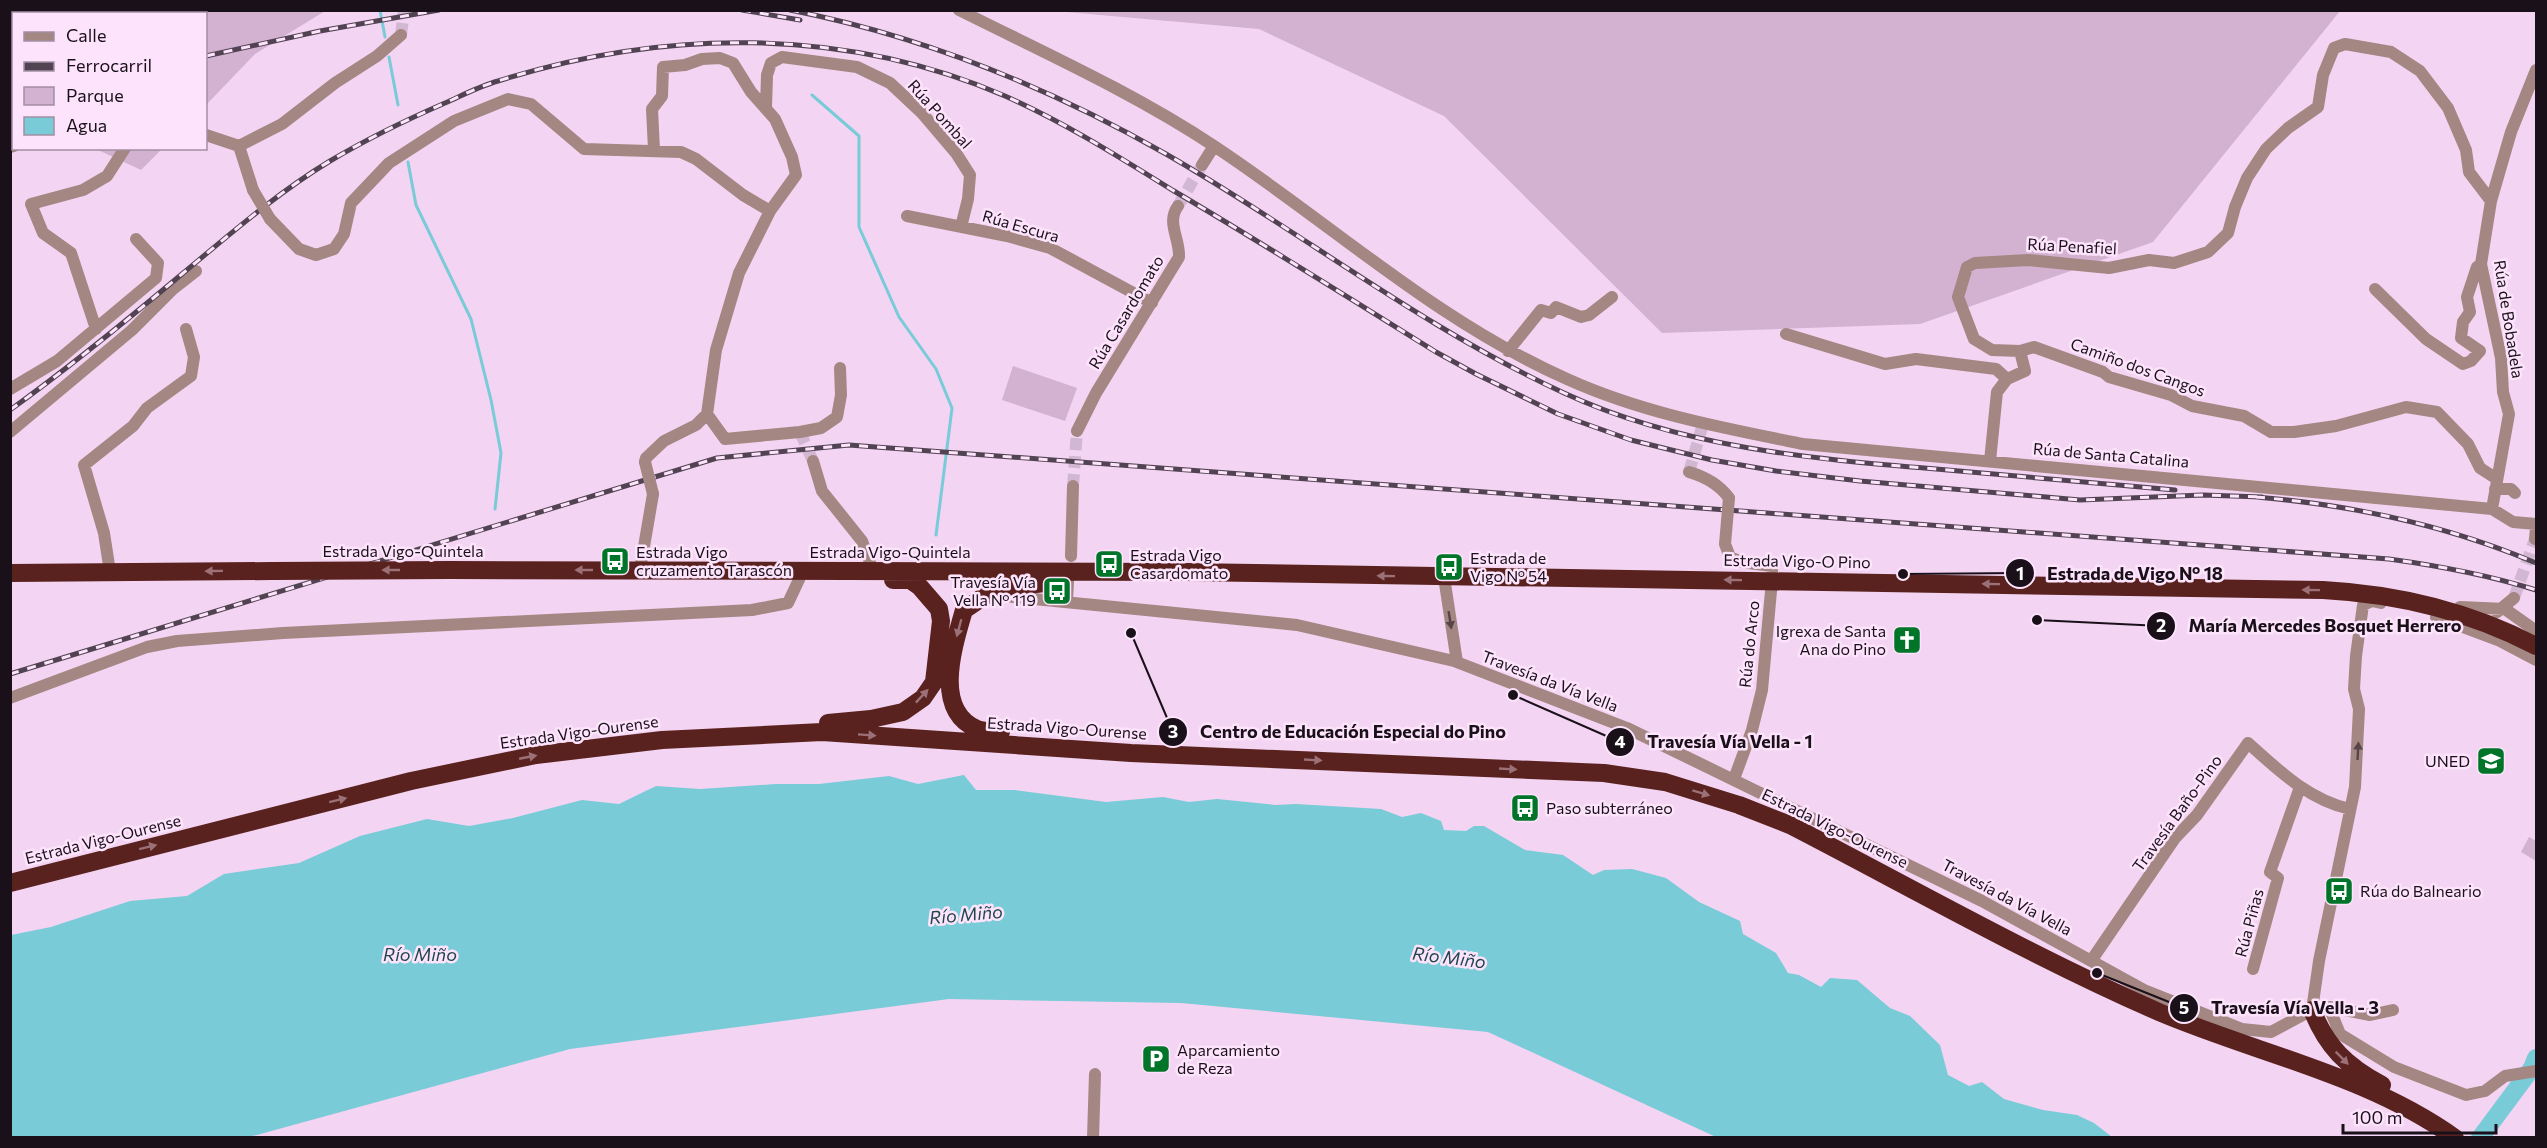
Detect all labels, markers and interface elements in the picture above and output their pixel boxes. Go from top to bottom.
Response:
legend [12,12,207,150]
text: Calle [66,24,106,46]
text: Ferrocarril [66,54,152,76]
street label: Rúa Pombal [904,75,976,152]
text: Parque [66,84,124,106]
text: Agua [66,114,107,136]
street label: Rúa Escura [980,205,1062,246]
street label: Rúa Penafiel [2027,234,2117,257]
street label: Rúa Casardomato [1084,251,1167,372]
street label: Rúa de Bobadela [2491,258,2528,379]
street label: Camiño dos Cangos [2068,333,2208,400]
street label: Rúa de Santa Catalina [2032,438,2190,471]
street label: Estrada Vigo-Quintela [322,541,484,560]
place label: Estrada Vigo cruzamento Tarascón [636,542,792,579]
street label: Estrada Vigo-Quintela [809,542,971,561]
bus stop icon: Estrada Vigo cruzamento Tarascón [599,545,631,577]
place label: Estrada Vigo Casardomato [1130,545,1228,582]
bus stop icon: Estrada Vigo Casardomato [1093,548,1125,580]
place label: Estrada de Vigo Nº 54 [1470,548,1547,585]
street label: Estrada Vigo-O Pino [1723,550,1871,571]
bus stop icon: Estrada de Vigo Nº 54 [1433,551,1465,583]
callout: Estrada de Vigo Nº 18 [2005,555,2235,591]
text: 1 [2016,562,2024,584]
text: Estrada de Vigo Nº 18 [2047,562,2223,584]
one-way arrow [382,565,401,575]
one-way arrow [575,565,594,575]
one-way arrow [204,566,223,576]
one-way arrow [1376,571,1395,580]
place label: Travesía Vía Vella Nº 119 [950,572,1036,609]
bus stop icon: Travesía Vía Vella Nº 119 [1041,575,1073,607]
one-way arrow [1723,575,1742,585]
one-way arrow [1981,579,2000,589]
one-way arrow [2302,585,2321,595]
street label: Rúa do Arco [1734,599,1763,688]
callout: María Mercedes Bosquet Herrero [2146,608,2473,644]
one-way arrow [1446,610,1455,629]
text: 2 [2156,614,2166,636]
text: María Mercedes Bosquet Herrero [2188,614,2462,636]
one-way arrow [954,619,964,637]
place label: Igrexa de Santa Ana do Pino [1776,621,1886,658]
church icon: Igrexa de Santa Ana do Pino [1891,624,1923,656]
street label: Travesía da Vía Vella [1479,646,1621,715]
one-way arrow [915,688,929,703]
street label: Estrada Vigo-Ourense [498,711,659,752]
street label: Estrada Vigo-Ourense [987,712,1147,743]
callout: Centro de Educación Especial do Pino [1158,714,1518,750]
text: 3 [1168,720,1178,742]
text: Centro de Educación Especial do Pino [1200,720,1506,742]
callout: Travesía Vía Vella - 1 [1605,724,1824,760]
one-way arrow [858,730,877,739]
text: 4 [1614,730,1626,752]
text: Travesía Vía Vella - 1 [1647,730,1813,752]
one-way arrow [2353,741,2362,760]
school or university icon: UNED [2475,745,2507,777]
street label: Travesía Baño-Pino [2128,751,2225,875]
place label: UNED [2425,751,2470,770]
one-way arrow [518,752,537,761]
one-way arrow [1304,756,1323,765]
one-way arrow [1499,764,1518,773]
street label: Estrada Vigo-Ourense [1759,784,1911,871]
one-way arrow [1692,789,1710,798]
bus stop icon: Paso subterráneo [1509,792,1541,824]
one-way arrow [328,794,347,804]
place label: Paso subterráneo [1546,798,1673,817]
street label: Estrada Vigo-Ourense [23,810,183,867]
one-way arrow [139,842,158,852]
street label: Travesía da Vía Vella [1939,854,2075,939]
bus stop icon: Rúa do Balneario [2323,875,2355,907]
place label: Rúa do Balneario [2360,881,2482,900]
street label: Rúa Piñas [2230,887,2267,959]
water label: Río Miño [928,900,1004,928]
water label: Río Miño [1411,942,1487,972]
water label: Río Miño [383,943,457,965]
callout: Travesía Vía Vella - 3 [2169,990,2391,1026]
text: 5 [2179,996,2189,1018]
text: Travesía Vía Vella - 3 [2211,996,2379,1018]
place label: Aparcamiento de Reza [1177,1040,1280,1077]
parking icon: Aparcamiento de Reza [1140,1043,1172,1075]
one-way arrow [2335,1051,2349,1065]
scale bar [2343,1097,2496,1135]
text: 100 m [2352,1106,2402,1128]

